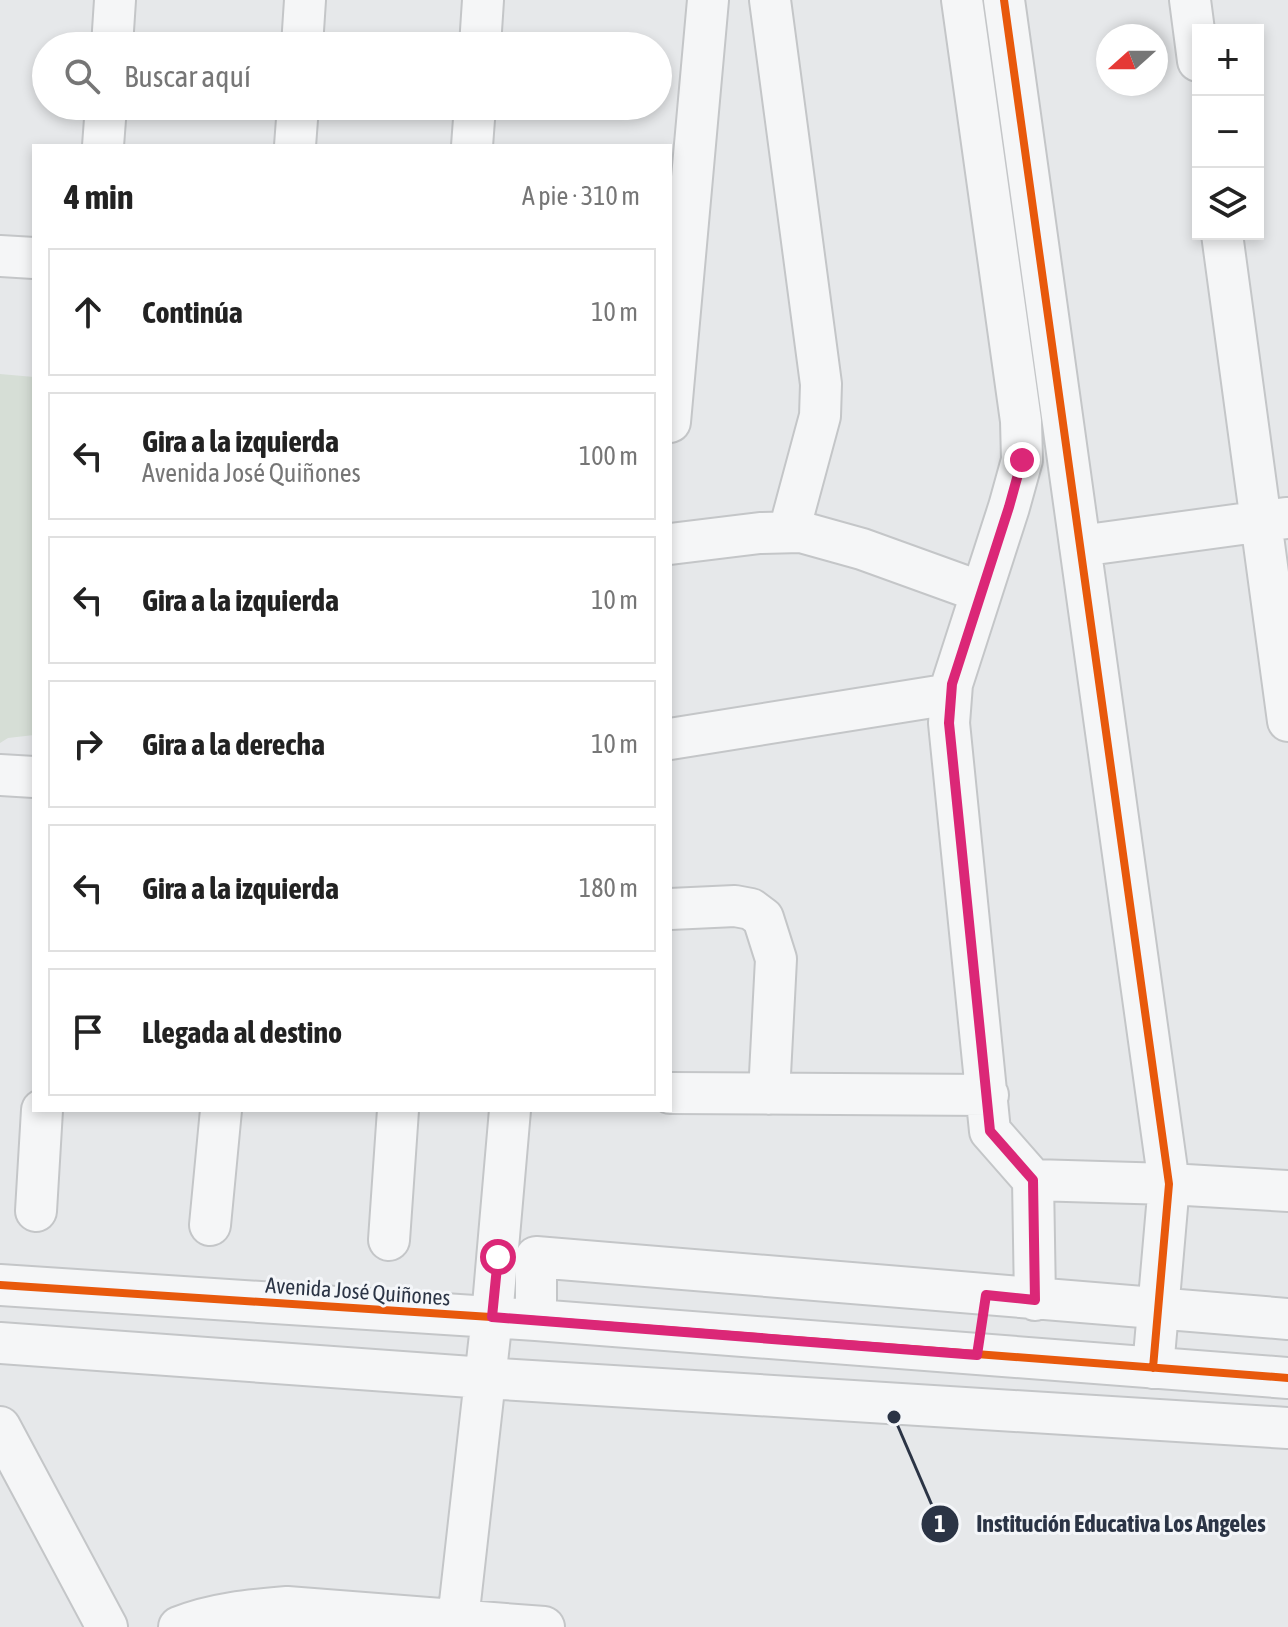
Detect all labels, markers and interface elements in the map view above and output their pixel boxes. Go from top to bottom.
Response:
north arrow [1096,24,1168,96]
map controls [1192,24,1264,240]
button: + [1192,24,1264,96]
search box [32,32,672,120]
icon: search [60,54,104,98]
text: Buscar aquí [124,59,251,93]
button: − [1192,96,1264,168]
button: layers [1192,168,1264,240]
text: 4 min [64,177,133,216]
text: A pie · 310 m [522,181,640,211]
icon: ahead [66,290,110,334]
text: Continúa [142,295,243,329]
text: 10 m [591,297,638,327]
text: Gira a la izquierda [142,424,339,458]
icon: left [66,434,110,478]
text: 100 m [579,441,638,471]
route end [1004,442,1040,478]
text: Avenida José Quiñones [142,458,361,488]
icon: left [66,578,110,622]
text: Gira a la izquierda [142,583,339,617]
text: 10 m [591,585,638,615]
icon: right [66,722,110,766]
text: Gira a la derecha [142,727,325,761]
text: 10 m [591,729,638,759]
icon: left [66,866,110,910]
text: Gira a la izquierda [142,871,339,905]
text: 180 m [579,873,638,903]
icon: arrive [66,1010,110,1054]
text: Llegada al destino [142,1015,342,1049]
route start [480,1239,516,1275]
street label: Avenida José Quiñones [265,1272,451,1310]
callout: Institución Educativa Los Angeles [920,1500,1282,1548]
text: 1 [934,1510,946,1537]
text: Institución Educativa Los Angeles [976,1510,1266,1537]

